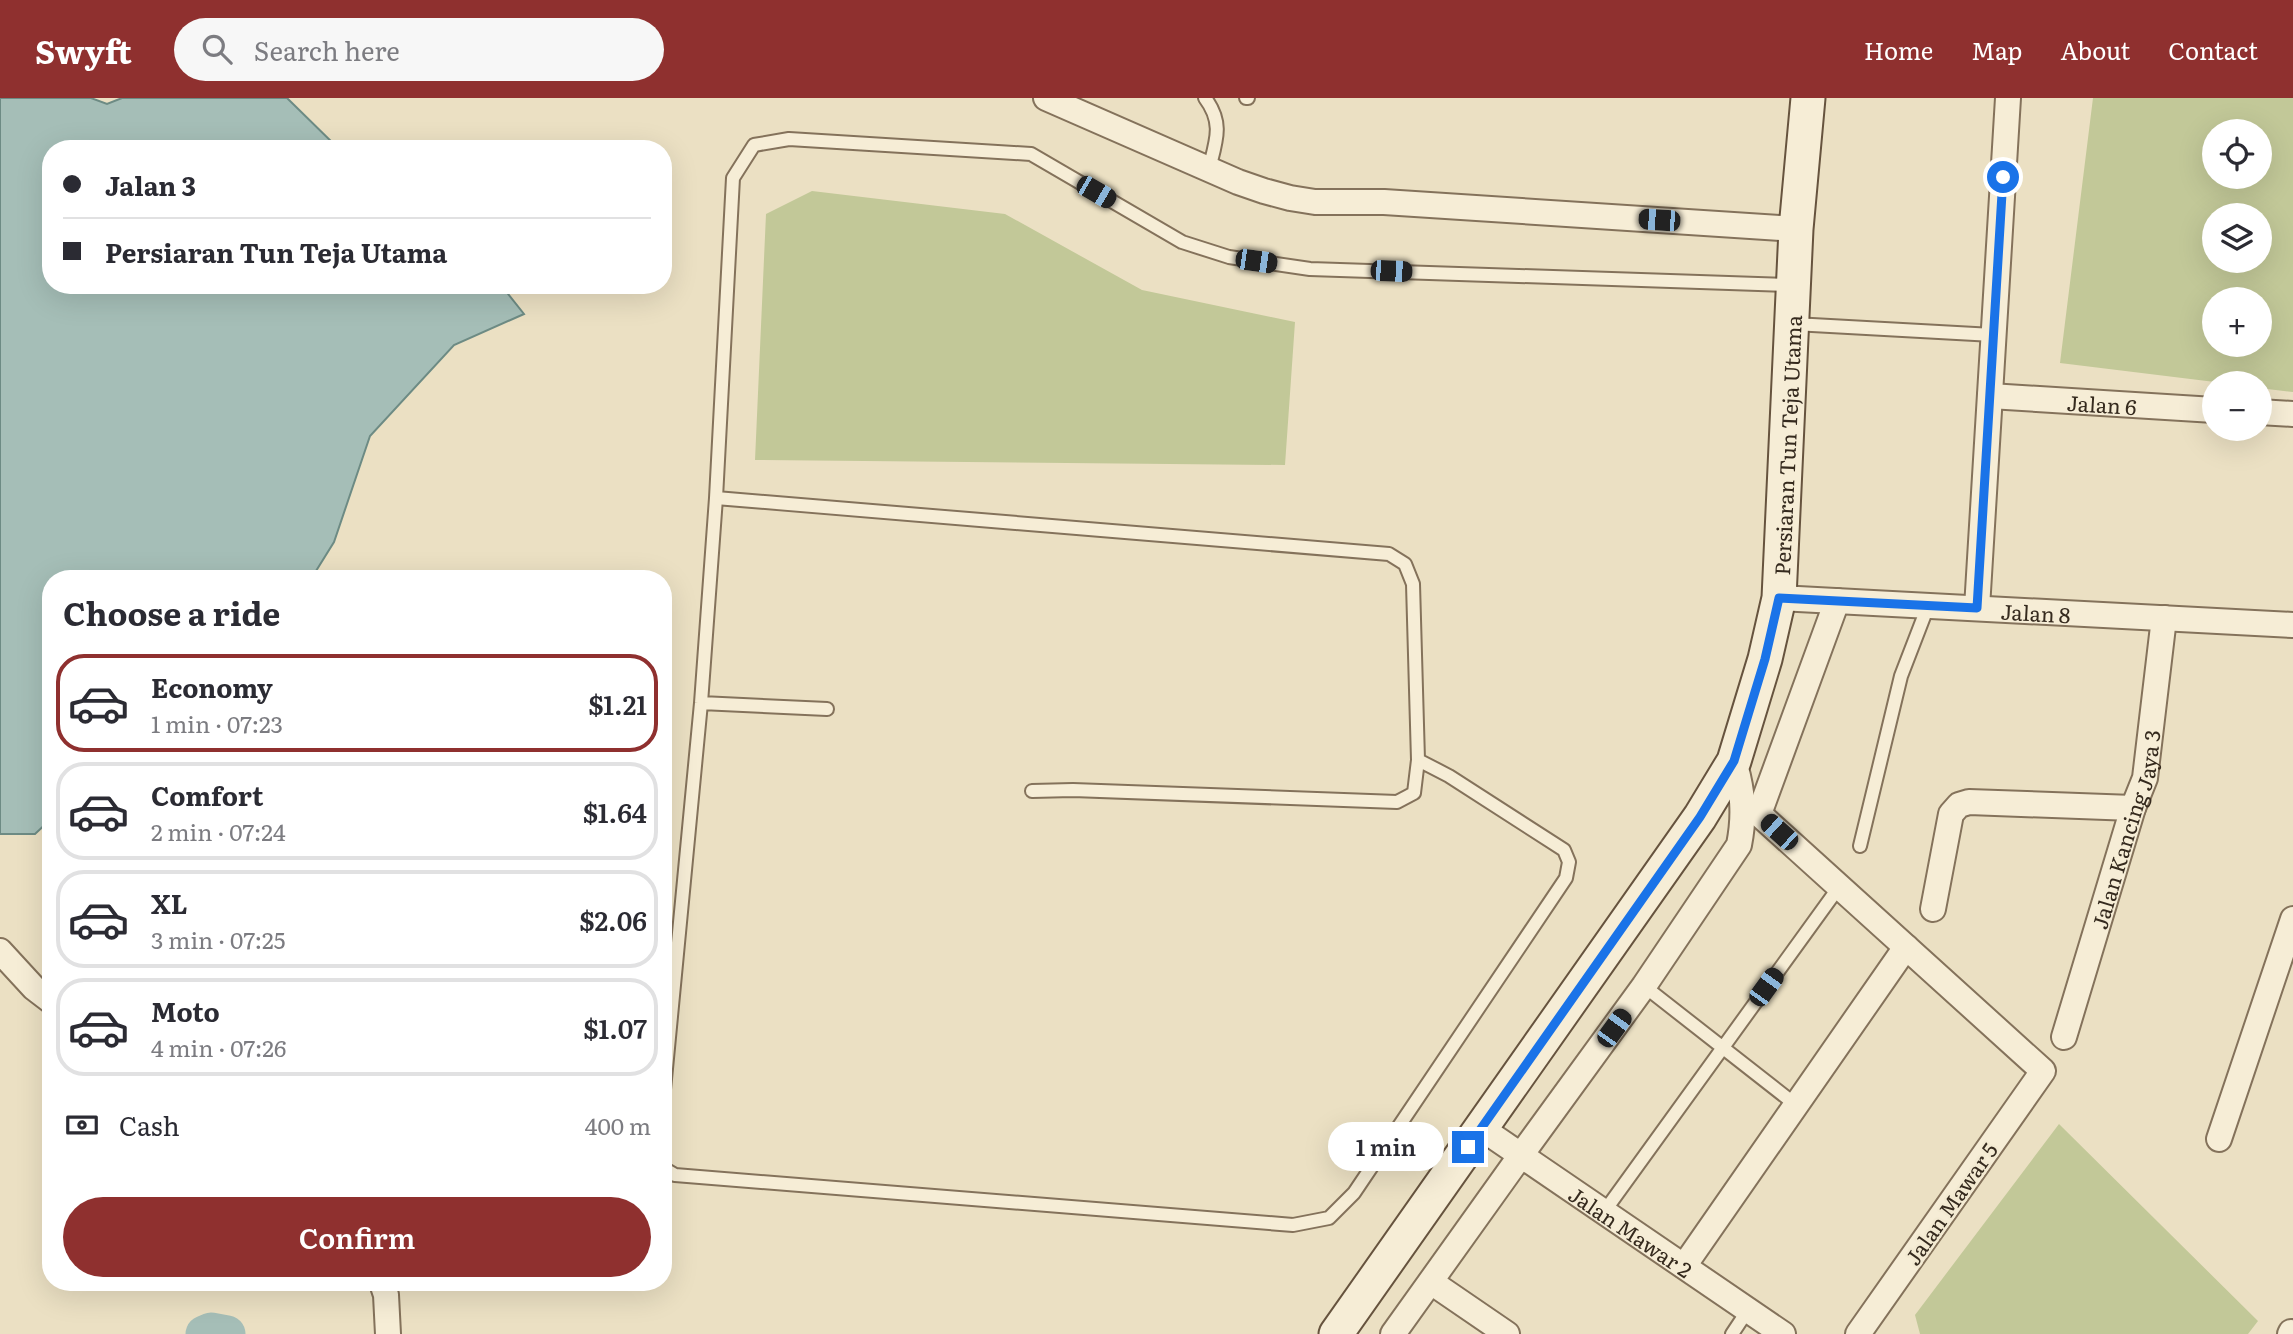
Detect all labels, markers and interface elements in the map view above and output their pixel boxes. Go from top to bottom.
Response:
search box [174,18,664,81]
text: Swyft [35,25,132,74]
icon: search [198,30,236,68]
text: Search here [254,30,400,69]
text: Home [1864,32,1933,67]
text: Map [1971,32,2022,67]
text: About [2060,32,2130,67]
text: Contact [2168,32,2258,67]
map controls [2202,119,2272,441]
button: locate [2202,119,2272,189]
route start [1987,161,2019,193]
text: Jalan 3 [105,165,196,204]
car [1073,172,1120,212]
button: layers [2202,203,2272,273]
car [1638,208,1681,232]
text: Persiaran Tun Teja Utama [105,232,447,271]
car [1234,248,1279,274]
car [1370,260,1413,282]
button: + [2202,287,2272,357]
street label: Persiaran Tun Teja Utama [1765,314,1808,576]
button: − [2202,371,2272,441]
street label: Jalan 6 [2066,385,2138,421]
text: Choose a ride [63,588,280,636]
street label: Jalan 8 [2000,594,2071,629]
text: Economy [151,667,273,706]
icon: car [67,672,130,735]
text: $1.21 [588,684,647,723]
text: 1 min · 07:23 [151,706,283,740]
street label: Jalan Kancing Jaya 3 [2082,728,2166,932]
text: Comfort [151,775,263,814]
icon: car [67,780,130,843]
text: $1.64 [583,792,647,831]
car [1757,810,1802,854]
text: 2 min · 07:24 [151,814,286,848]
text: XL [151,883,188,922]
icon: car [67,888,130,951]
text: $2.06 [579,900,647,939]
text: 3 min · 07:25 [151,922,285,956]
car [1746,964,1787,1010]
text: Moto [151,991,220,1030]
icon: car [67,996,130,1059]
car [1594,1005,1635,1051]
text: $1.07 [583,1008,647,1047]
text: 4 min · 07:26 [151,1030,286,1064]
text: Cash [119,1105,180,1144]
icon: cash [63,1106,101,1144]
text: 400 m [585,1108,651,1142]
callout: 1 min [1328,1122,1444,1172]
text: 1 min [1356,1129,1416,1163]
route end [1452,1131,1484,1163]
street label: Jalan Mawar 5 [1896,1135,2004,1271]
street label: Jalan Mawar 2 [1563,1177,1699,1284]
button: Confirm [63,1197,651,1277]

